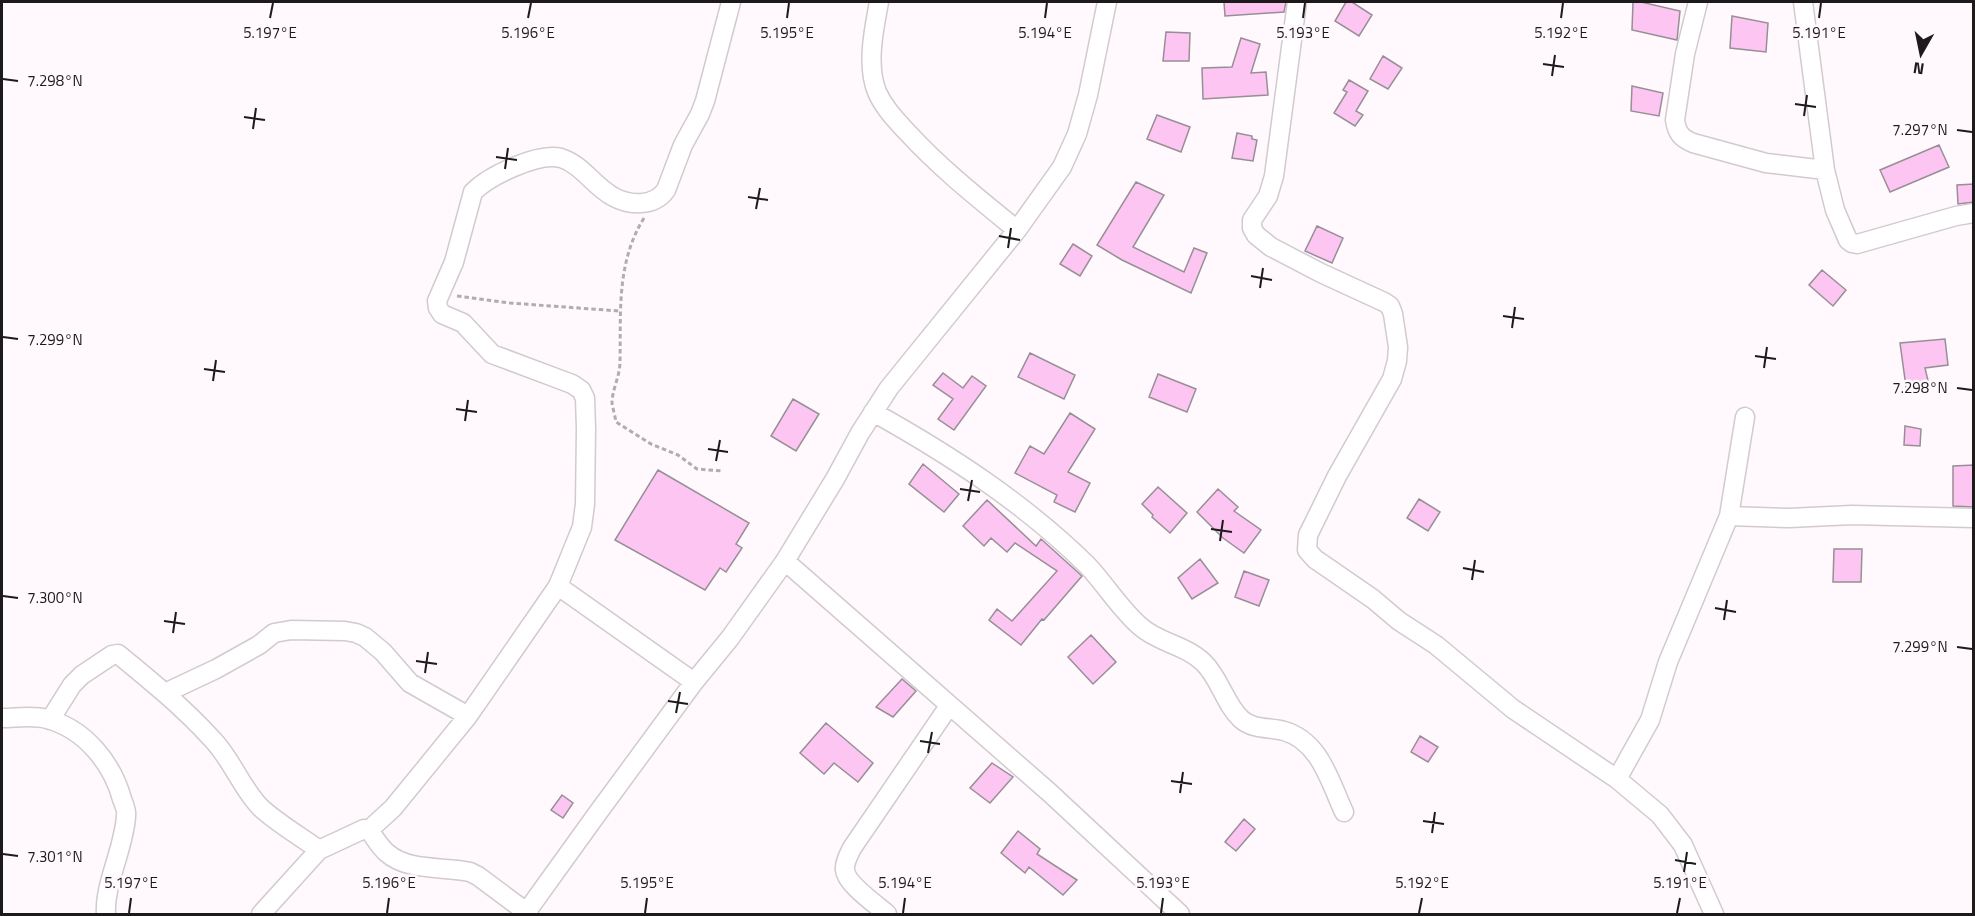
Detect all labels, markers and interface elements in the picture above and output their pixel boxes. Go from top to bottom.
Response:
text: 5.197°E [243,21,297,44]
text: 5.196°E [501,21,555,44]
text: 5.195°E [760,21,814,44]
text: 5.194°E [1018,21,1072,44]
text: 5.193°E [1276,21,1330,44]
text: 5.192°E [1534,21,1588,44]
text: 5.191°E [1792,21,1846,44]
north arrow [1891,24,1951,84]
text: N [1911,56,1926,82]
text: 7.298°N [27,69,83,92]
text: 7.297°N [1892,118,1948,141]
text: 7.299°N [27,328,83,351]
text: 7.298°N [1892,376,1948,399]
text: 7.300°N [27,586,83,609]
text: 7.299°N [1892,635,1948,658]
text: 7.301°N [27,845,83,868]
text: 5.197°E [104,871,158,894]
text: 5.196°E [362,871,416,894]
text: 5.195°E [620,871,674,894]
text: 5.194°E [878,871,932,894]
text: 5.193°E [1136,871,1190,894]
text: 5.192°E [1395,871,1449,894]
text: 5.191°E [1653,871,1707,894]

